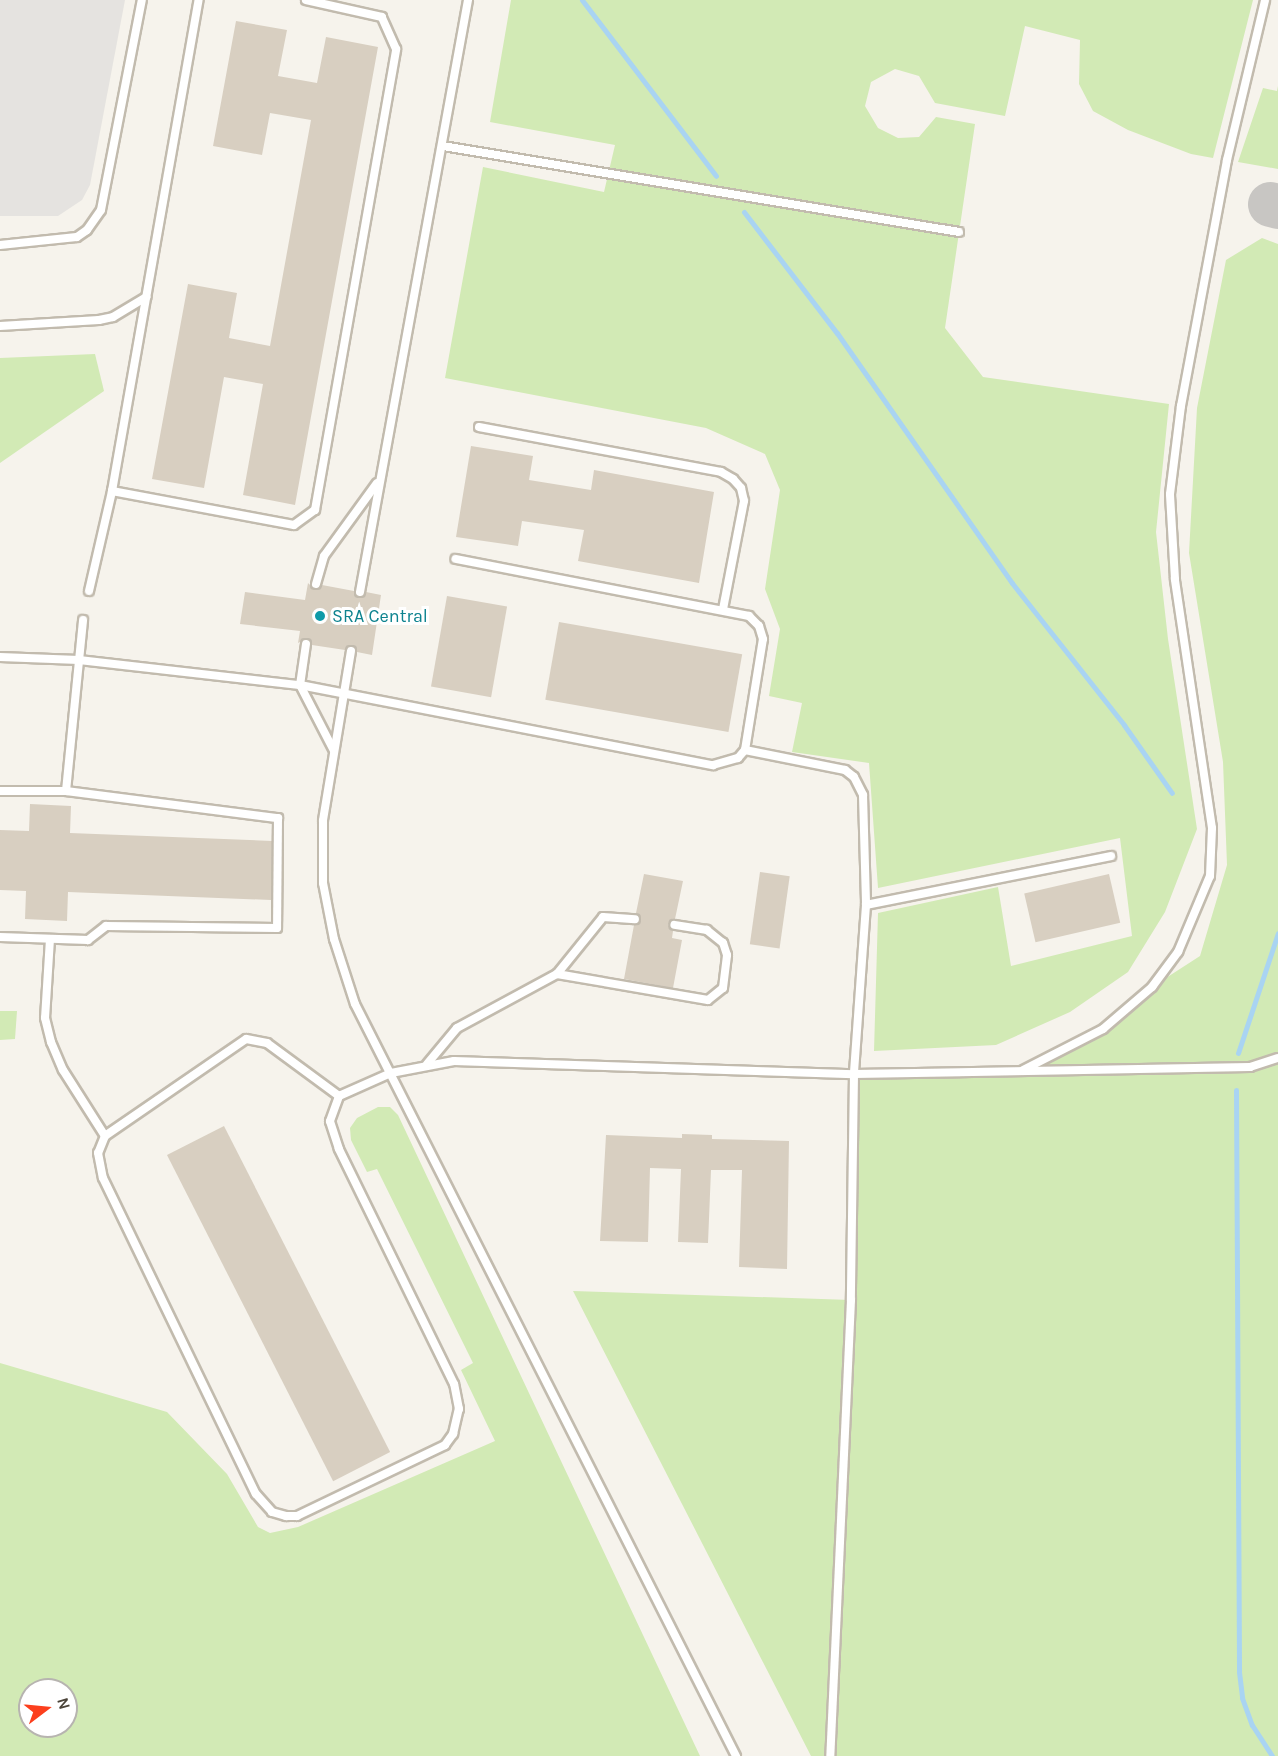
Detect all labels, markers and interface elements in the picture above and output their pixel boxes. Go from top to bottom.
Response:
place label: SRA Central [332,605,428,627]
marker: SRA Central [313,609,327,623]
north arrow [18,1678,78,1738]
text: N [53,1695,75,1712]

